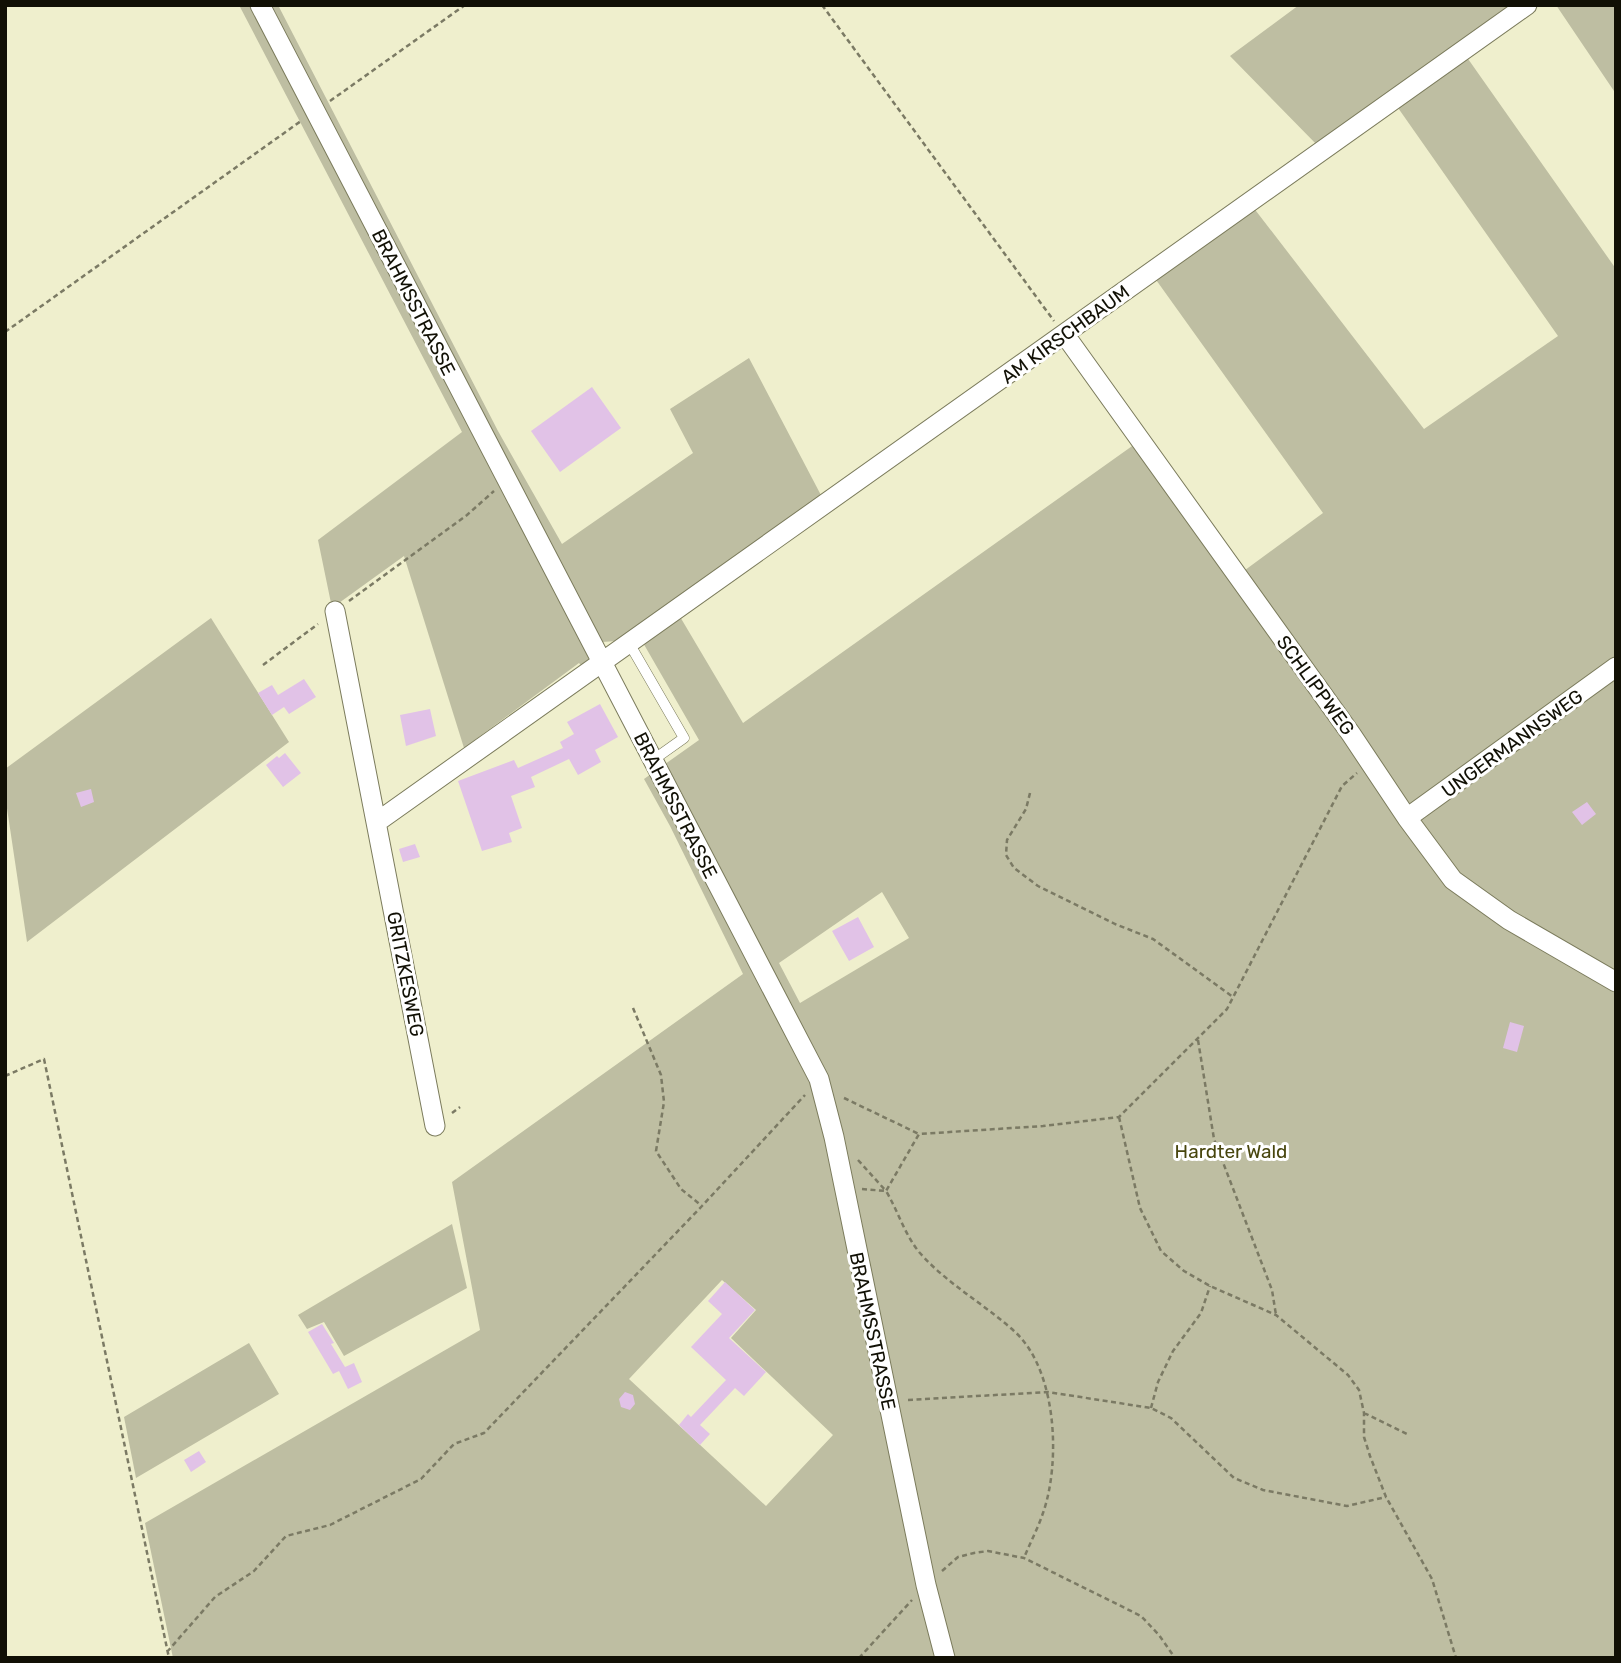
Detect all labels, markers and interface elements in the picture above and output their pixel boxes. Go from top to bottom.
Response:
street label: BRAHMSSTRASSE [367,225,460,379]
street label: AM KIRSCHBAUM [997,280,1134,389]
street label: SCHLIPPWEG [1272,631,1360,740]
street label: UNGERMANNSWEG [1437,684,1587,802]
street label: BRAHMSSTRASSE [629,728,722,882]
street label: GRITZKESWEG [382,910,429,1039]
park label: Hardter Wald [1175,1140,1287,1163]
street label: BRAHMSSTRASSE [845,1250,901,1412]

